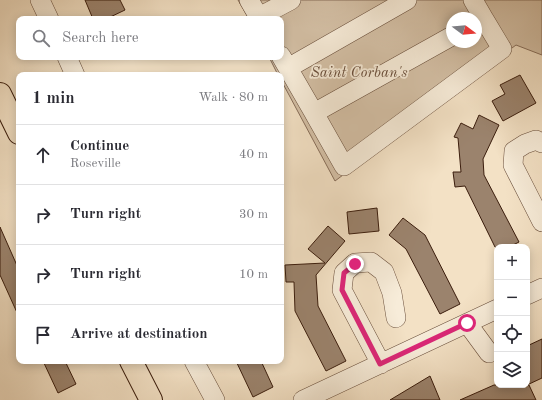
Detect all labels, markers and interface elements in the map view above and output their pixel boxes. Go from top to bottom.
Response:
north arrow [446,12,482,48]
search box [16,16,284,60]
icon: search [30,27,52,49]
text: Search here [62,31,139,46]
park label: Saint Corban's [310,66,408,81]
text: 1 min [32,90,75,107]
text: Walk · 80 m [199,91,268,104]
text: Continue [70,139,129,154]
icon: ahead [32,144,54,166]
text: 40 m [239,148,268,161]
text: Roseville [70,157,121,170]
icon: right [32,204,54,226]
text: Turn right [70,207,141,222]
text: 30 m [239,208,268,221]
map controls [494,244,530,388]
button: + [494,244,530,280]
route end [346,255,364,273]
icon: right [32,264,54,286]
text: Turn right [70,267,141,282]
text: 10 m [239,268,268,281]
button: − [494,280,530,316]
route start [458,314,476,332]
button: locate [494,316,530,352]
icon: arrive [32,324,54,346]
text: Arrive at destination [70,327,208,342]
button: layers [494,352,530,388]

